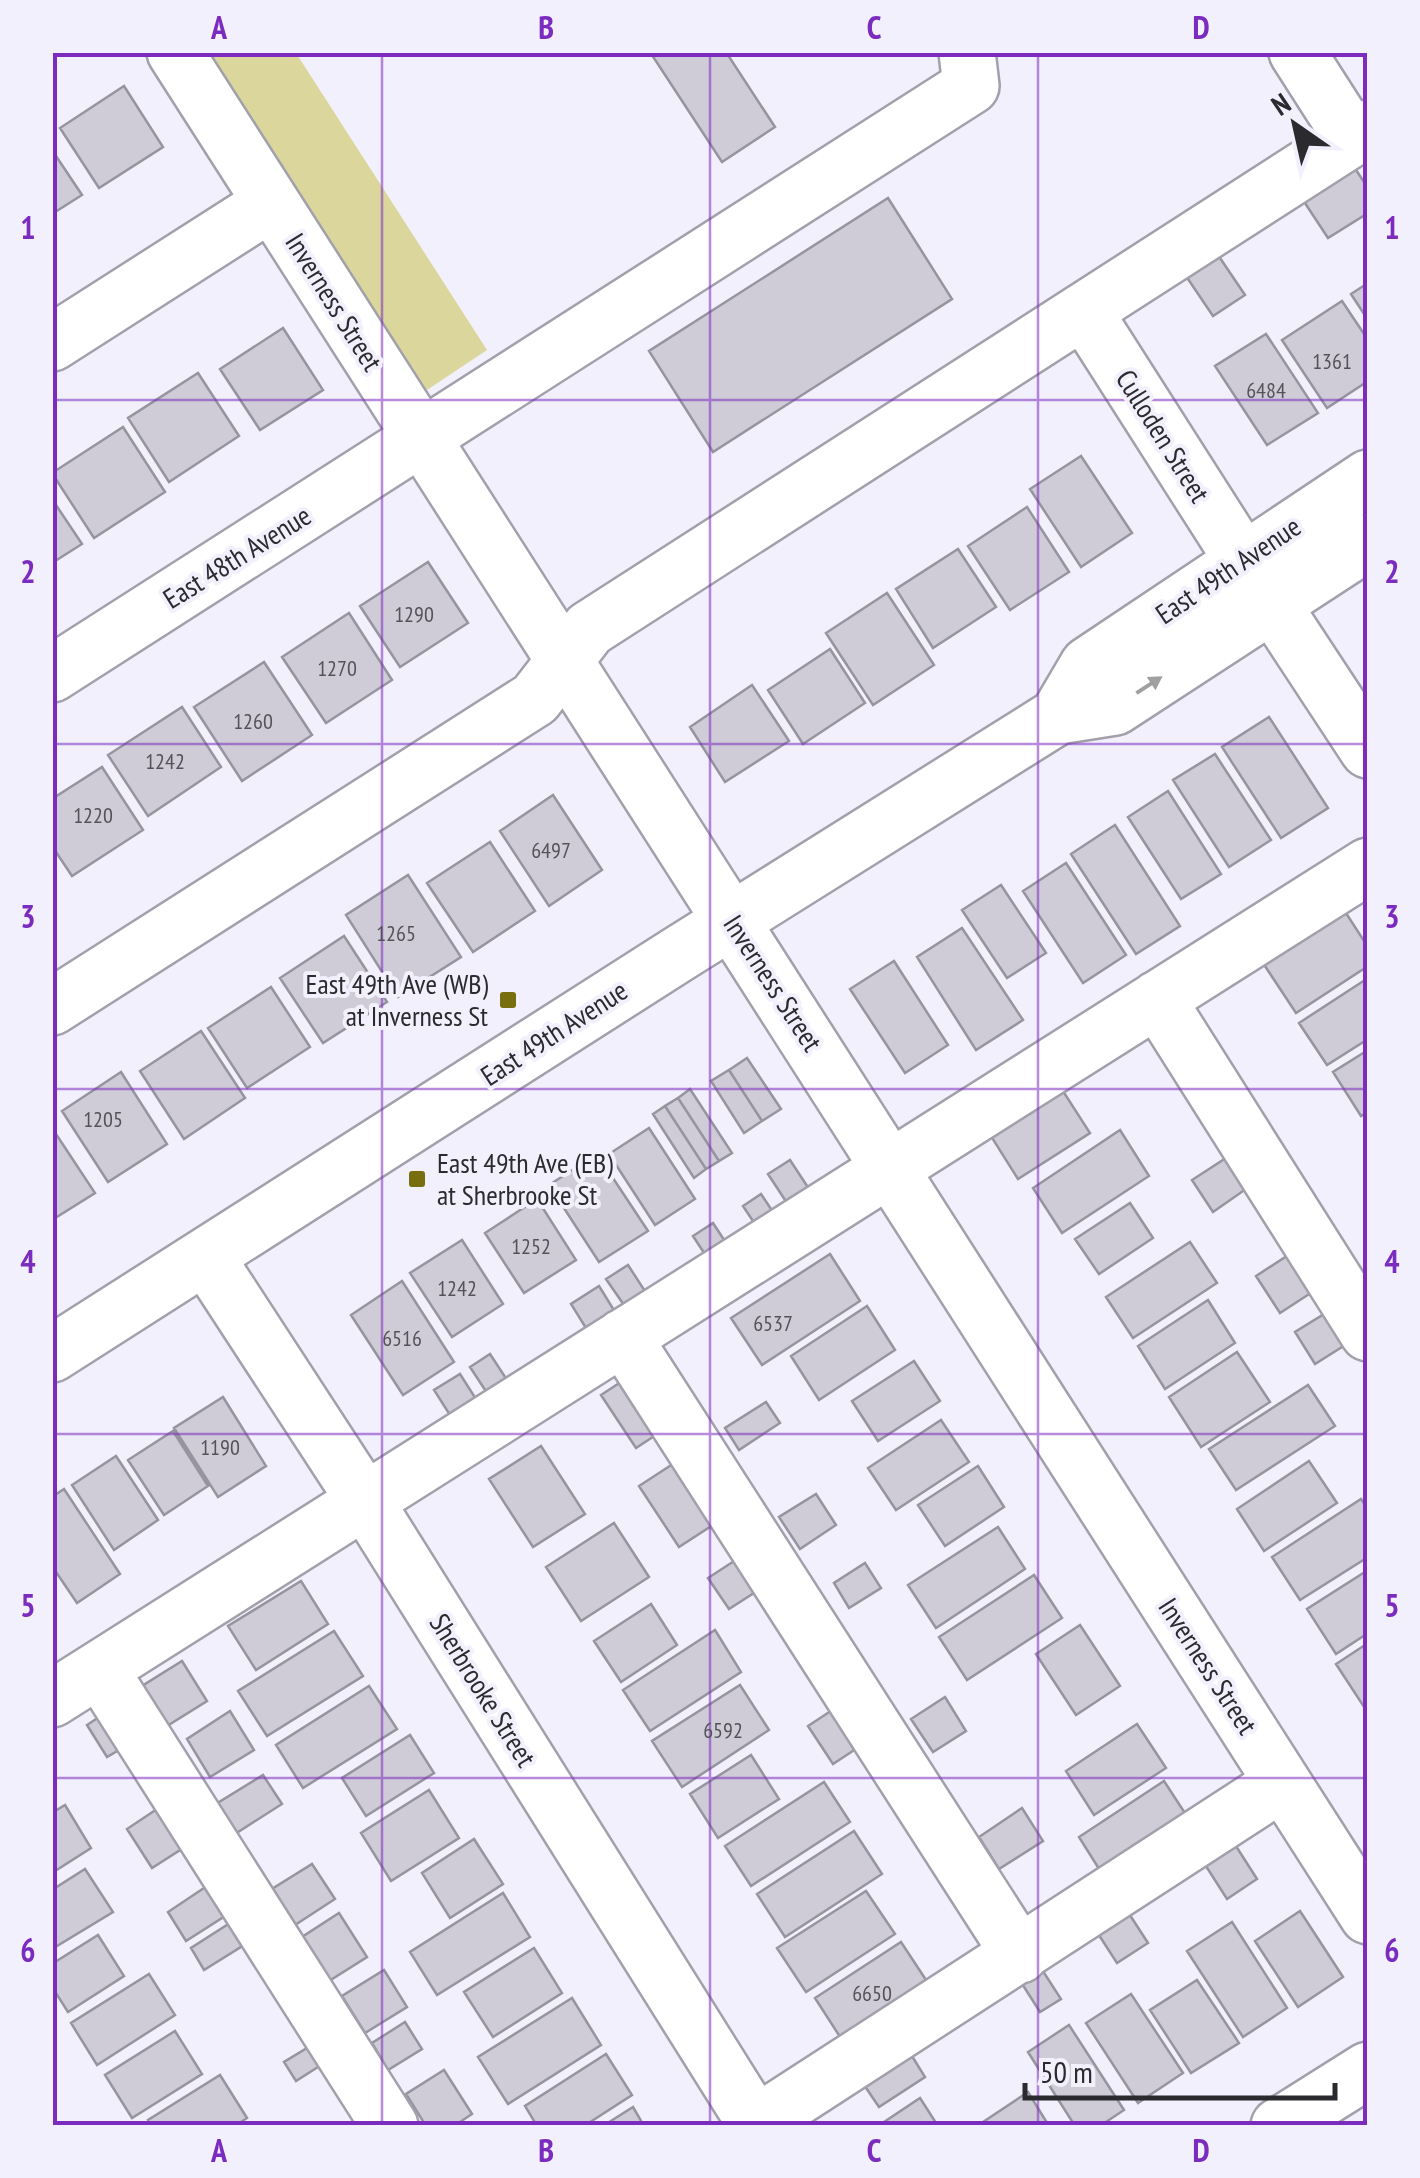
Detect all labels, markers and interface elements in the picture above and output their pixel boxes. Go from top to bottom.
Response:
text: A [210,6,228,48]
text: B [538,6,554,48]
text: C [867,6,882,48]
text: D [1192,6,1210,48]
north arrow [1245,75,1345,175]
text: N [1264,84,1297,123]
text: 1 [20,206,36,248]
text: 1 [1384,206,1400,248]
street label: Inverness Street [278,226,391,378]
house number: 1361 [1312,347,1352,375]
street label: Culloden Street [1108,362,1219,509]
house number: 6484 [1246,376,1286,404]
street label: East 48th Avenue [156,496,318,617]
street label: East 49th Avenue [1148,507,1308,632]
text: 2 [20,550,36,592]
text: 2 [1384,550,1400,592]
house number: 1290 [394,600,434,628]
house number: 1270 [317,654,357,682]
one-way arrow [1135,677,1162,695]
house number: 1260 [233,707,273,735]
house number: 1242 [145,747,185,775]
house number: 1220 [73,801,113,829]
house number: 6497 [531,836,571,864]
text: 3 [20,895,36,937]
text: 3 [1384,895,1400,937]
street label: Inverness Street [716,907,831,1058]
house number: 1265 [376,919,416,947]
place label: East 49th Ave (WB) at Inverness St [305,965,488,1034]
street label: East 49th Avenue [473,971,634,1094]
marker: East 49th Ave (WB) at Inverness St [497,989,519,1011]
house number: 1205 [83,1105,123,1133]
place label: East 49th Ave (EB) at Sherbrooke St [437,1144,613,1213]
marker: East 49th Ave (EB) at Sherbrooke St [406,1168,428,1190]
house number: 1252 [511,1232,551,1260]
text: 4 [20,1240,36,1282]
text: 4 [1384,1240,1400,1282]
house number: 1242 [437,1274,477,1302]
house number: 6537 [753,1309,793,1337]
house number: 6516 [382,1324,422,1352]
house number: 1190 [200,1433,240,1461]
text: 5 [20,1584,36,1626]
text: 5 [1384,1584,1400,1626]
street label: Inverness Street [1151,1590,1266,1741]
street label: Sherbrooke Street [422,1606,545,1773]
house number: 6592 [703,1716,743,1744]
text: 6 [20,1929,36,1971]
text: 6 [1384,1929,1400,1971]
house number: 6650 [852,1979,892,2007]
scale bar [1025,2038,1335,2100]
text: 50 m [1040,2052,1093,2091]
text: A [210,2129,228,2171]
text: B [538,2129,554,2171]
text: C [867,2129,882,2171]
text: D [1192,2129,1210,2171]

